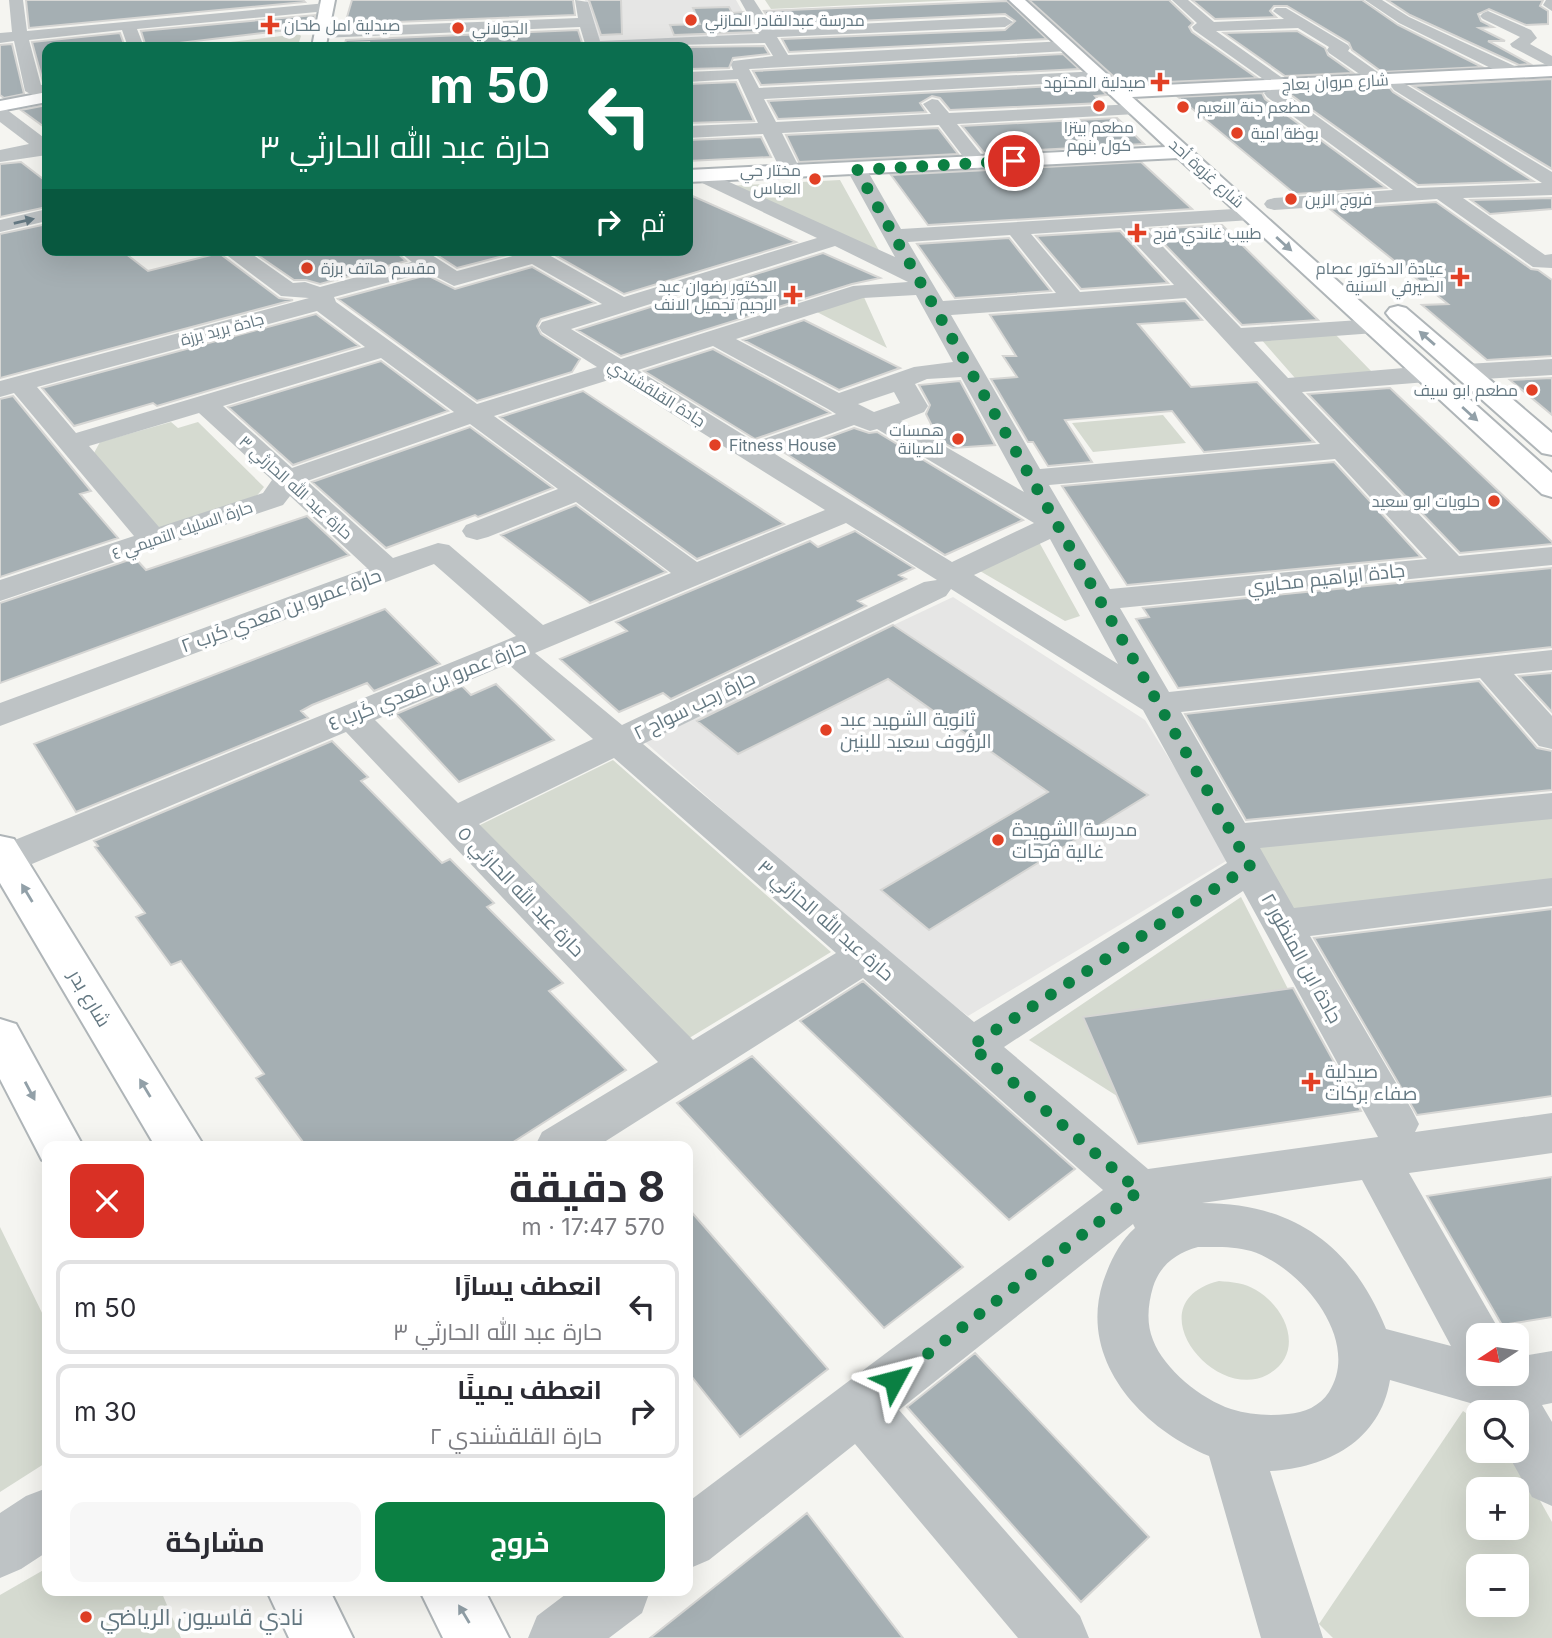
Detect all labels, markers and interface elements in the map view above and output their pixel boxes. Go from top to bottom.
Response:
place label: مدرسة عبدالقادر المازني [705,10,865,34]
marker: مدرسة عبدالقادر المازني [683,12,699,28]
place label: صيدلية امل طحان [284,15,400,36]
marker: صيدلية امل طحان [262,17,278,33]
place label: الجولاني [472,18,528,42]
marker: الجولاني [450,20,466,36]
text: 50 m [429,56,550,115]
street label: شارع مروان بعاج [1281,69,1389,97]
icon: left [574,70,665,161]
place label: صيدلية المجتهد [1044,72,1146,93]
marker: صيدلية المجتهد [1152,74,1168,90]
place label: مطعم جنة النعيم [1197,97,1311,119]
marker: مطعم بيتزا كول بنهم [1091,98,1107,114]
marker: مطعم جنة النعيم [1175,99,1191,115]
place label: مطعم بيتزا كول بنهم [1064,117,1134,157]
place label: بوظة امية [1251,123,1319,143]
marker: بوظة امية [1229,125,1245,141]
text: حارة عبد الله الحارثي ٣ [259,127,550,166]
pin [984,131,1044,191]
street label: شارع غزوة أحد [1164,134,1249,213]
icon: arrive [995,142,1033,180]
place label: مختار حي العباس [740,160,801,199]
marker: مختار حي العباس [807,171,823,187]
place label: فروج الزين [1305,189,1372,211]
marker: فروج الزين [1283,191,1299,207]
icon: right [589,203,627,241]
text: ثم [641,207,665,238]
one-way arrow [13,215,35,226]
marker: طبيب غاندي فرح [1127,223,1147,243]
place label: طبيب غاندي فرح [1153,223,1262,247]
one-way arrow [1275,236,1293,252]
place label: مقسم هاتف برزة [321,258,436,280]
place label: عيادة الدكتور عصام الصيرفي السنية [1316,258,1444,300]
marker: مقسم هاتف برزة [299,260,315,276]
marker: عيادة الدكتور عصام الصيرفي السنية [1450,267,1470,287]
place label: الدكتور رضوان عبد الرحيم تجميل الانف [654,276,777,316]
marker: الدكتور رضوان عبد الرحيم تجميل الانف [783,285,803,305]
street label: جادة بريد برزة [178,308,266,350]
one-way arrow [1418,330,1436,346]
street label: جادة القلقشندي [603,355,709,434]
place label: مطعم ابو سيف [1413,380,1518,402]
marker: مطعم ابو سيف [1524,382,1540,398]
one-way arrow [1461,405,1478,421]
place label: همسات للصيانة [889,420,944,458]
street label: حارة عبد الله الحارثي ٣ [233,431,357,546]
marker: همسات للصيانة [950,431,966,447]
place label: Fitness House [729,435,836,455]
marker: Fitness House [707,437,723,453]
place label: حلويات ابو سعيد [1372,491,1480,511]
marker: حلويات ابو سعيد [1486,493,1502,509]
street label: حارة السليك التميمي ٤ [109,497,256,567]
street label: جادة ابراهيم محايري [1246,559,1406,601]
street label: حارة عمرو بن مَعدي كَرب ٢ [178,563,386,660]
street label: حارة عمرو بن مَعدي كَرب ٤ [325,635,530,738]
street label: حارة رجب سواح ٢ [630,666,760,747]
place label: ثانوية الشهيد عبد الرؤوف سعيد للبنين [840,708,992,753]
marker: ثانوية الشهيد عبد الرؤوف سعيد للبنين [818,722,834,738]
place label: مدرسة الشهيدة غالية فرحات [1012,818,1137,863]
street label: حارة عبد الله الحارثي ٥ [450,820,590,964]
marker: مدرسة الشهيدة غالية فرحات [990,832,1006,848]
street label: حارة عبد الله الحارثي ٣ [751,854,899,988]
one-way arrow [21,884,33,903]
street label: جادة ابن المنظور ٢ [1256,889,1347,1027]
street label: شارع بدر [61,965,115,1032]
place label: صيدلية صفاء بركات [1325,1060,1417,1105]
marker: صيدلية صفاء بركات [1303,1074,1319,1090]
one-way arrow [139,1078,151,1097]
one-way arrow [24,1081,36,1101]
text: 8 دقيقة [509,1161,665,1212]
button: close [70,1164,144,1238]
text: 570 m · 17:47 [522,1213,665,1241]
text: انعطف يسارًا [454,1270,602,1301]
icon: left [623,1288,661,1326]
text: 50 m [74,1292,136,1323]
text: حارة عبد الله الحارثي ٣ [393,1318,602,1346]
north arrow [1466,1323,1530,1386]
map controls [1466,1323,1529,1617]
position arrow [857,1343,931,1417]
text: انعطف يمينًا [457,1374,602,1405]
icon: right [623,1392,661,1430]
text: 30 m [74,1396,137,1427]
button: search [1466,1400,1529,1463]
text: حارة القلقشندي ٢ [429,1422,602,1450]
button: + [1466,1477,1529,1540]
button: مشاركة [70,1502,361,1582]
button: خروج [375,1502,665,1582]
button: − [1466,1554,1529,1617]
place label: نادي قاسيون الرياضي [100,1603,303,1635]
one-way arrow [458,1605,470,1624]
marker: نادي قاسيون الرياضي [78,1609,94,1625]

